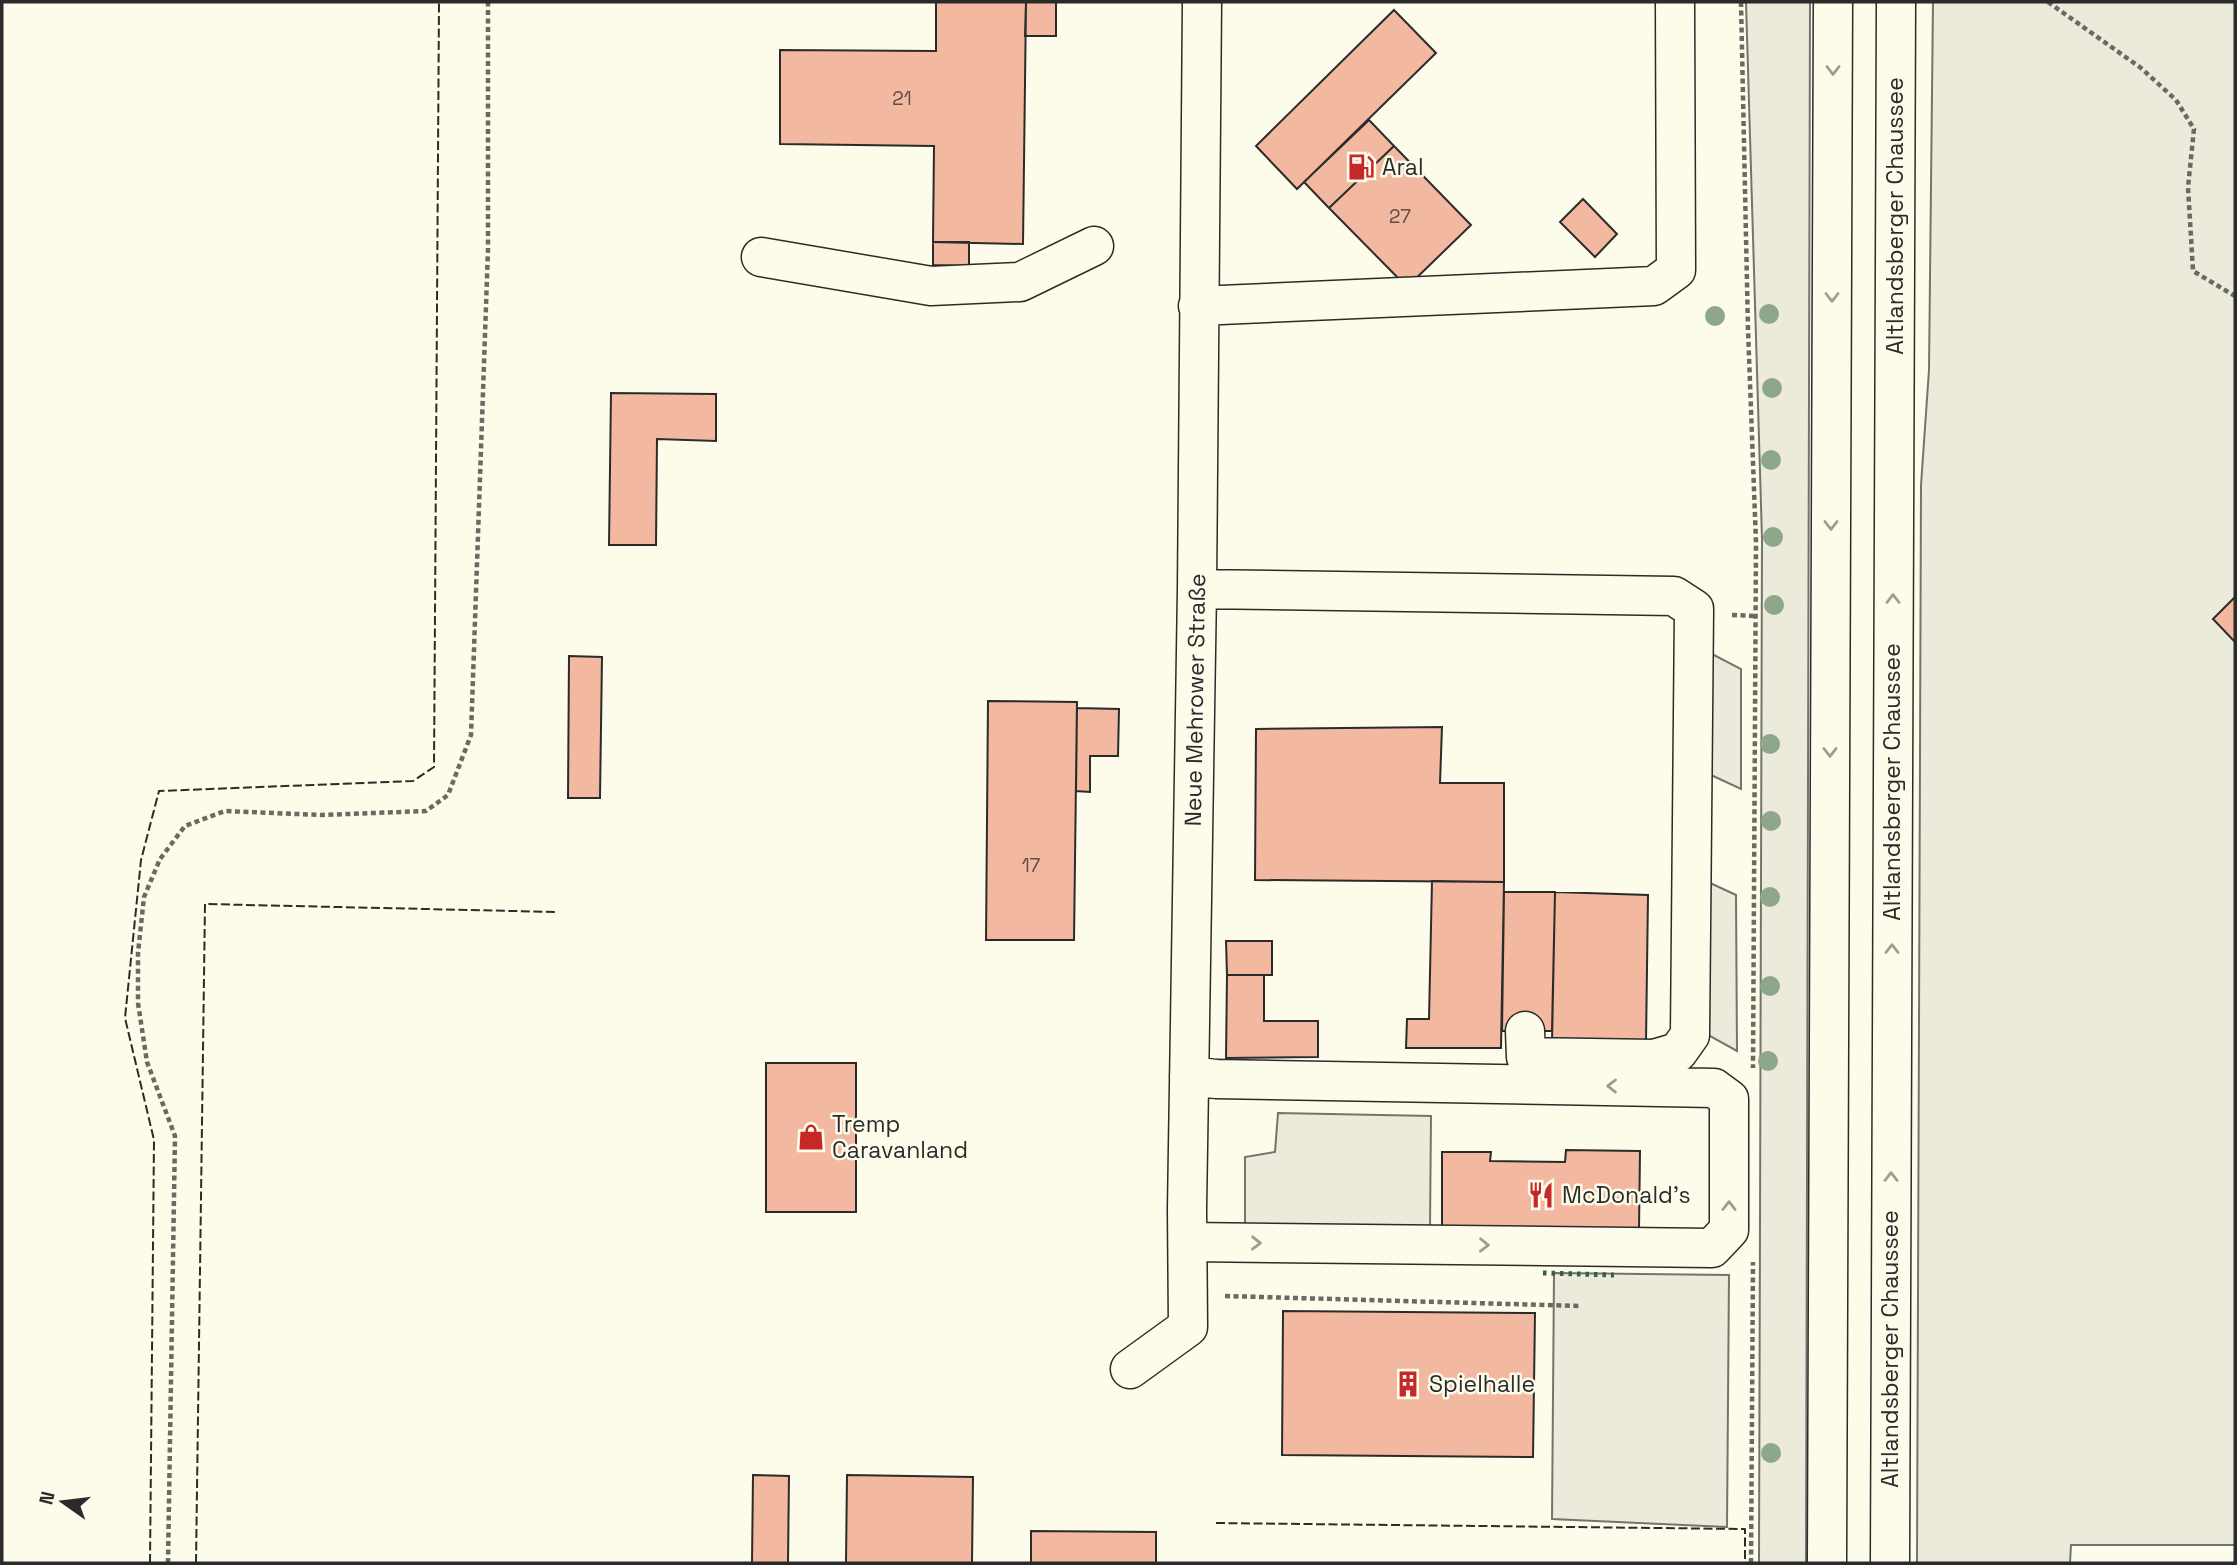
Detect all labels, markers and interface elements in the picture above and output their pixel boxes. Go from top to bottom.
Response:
one-way arrow [1825,65,1841,76]
street label: Altlandsberger Chaussee [1880,77,1910,355]
house number: 21 [892,86,912,111]
fuel station icon: Aral [1346,152,1376,182]
place label: Aral [1382,152,1424,182]
house number: 27 [1389,204,1411,229]
one-way arrow [1824,293,1840,303]
one-way arrow [1823,520,1839,531]
street label: Neue Mehrower Straße [1178,573,1212,827]
one-way arrow [1885,593,1901,604]
street label: Altlandsberger Chaussee [1877,643,1907,921]
one-way arrow [1822,748,1838,758]
house number: 17 [1022,853,1041,878]
one-way arrow [1884,943,1900,954]
one-way arrow [1606,1078,1617,1094]
place label: Tremp Caravanland [832,1109,968,1165]
shop icon: Tremp Caravanland [796,1122,826,1152]
one-way arrow [1883,1171,1899,1181]
restaurant icon: McDonald's [1526,1180,1556,1210]
place label: McDonald's [1562,1180,1691,1210]
one-way arrow [1721,1201,1737,1211]
street label: Altlandsberger Chaussee [1875,1210,1905,1488]
one-way arrow [1251,1235,1262,1251]
one-way arrow [1479,1237,1489,1253]
building icon: Spielhalle [1393,1369,1423,1399]
place label: Spielhalle [1429,1369,1535,1399]
north arrow [28,1467,98,1537]
text: N [33,1489,61,1507]

